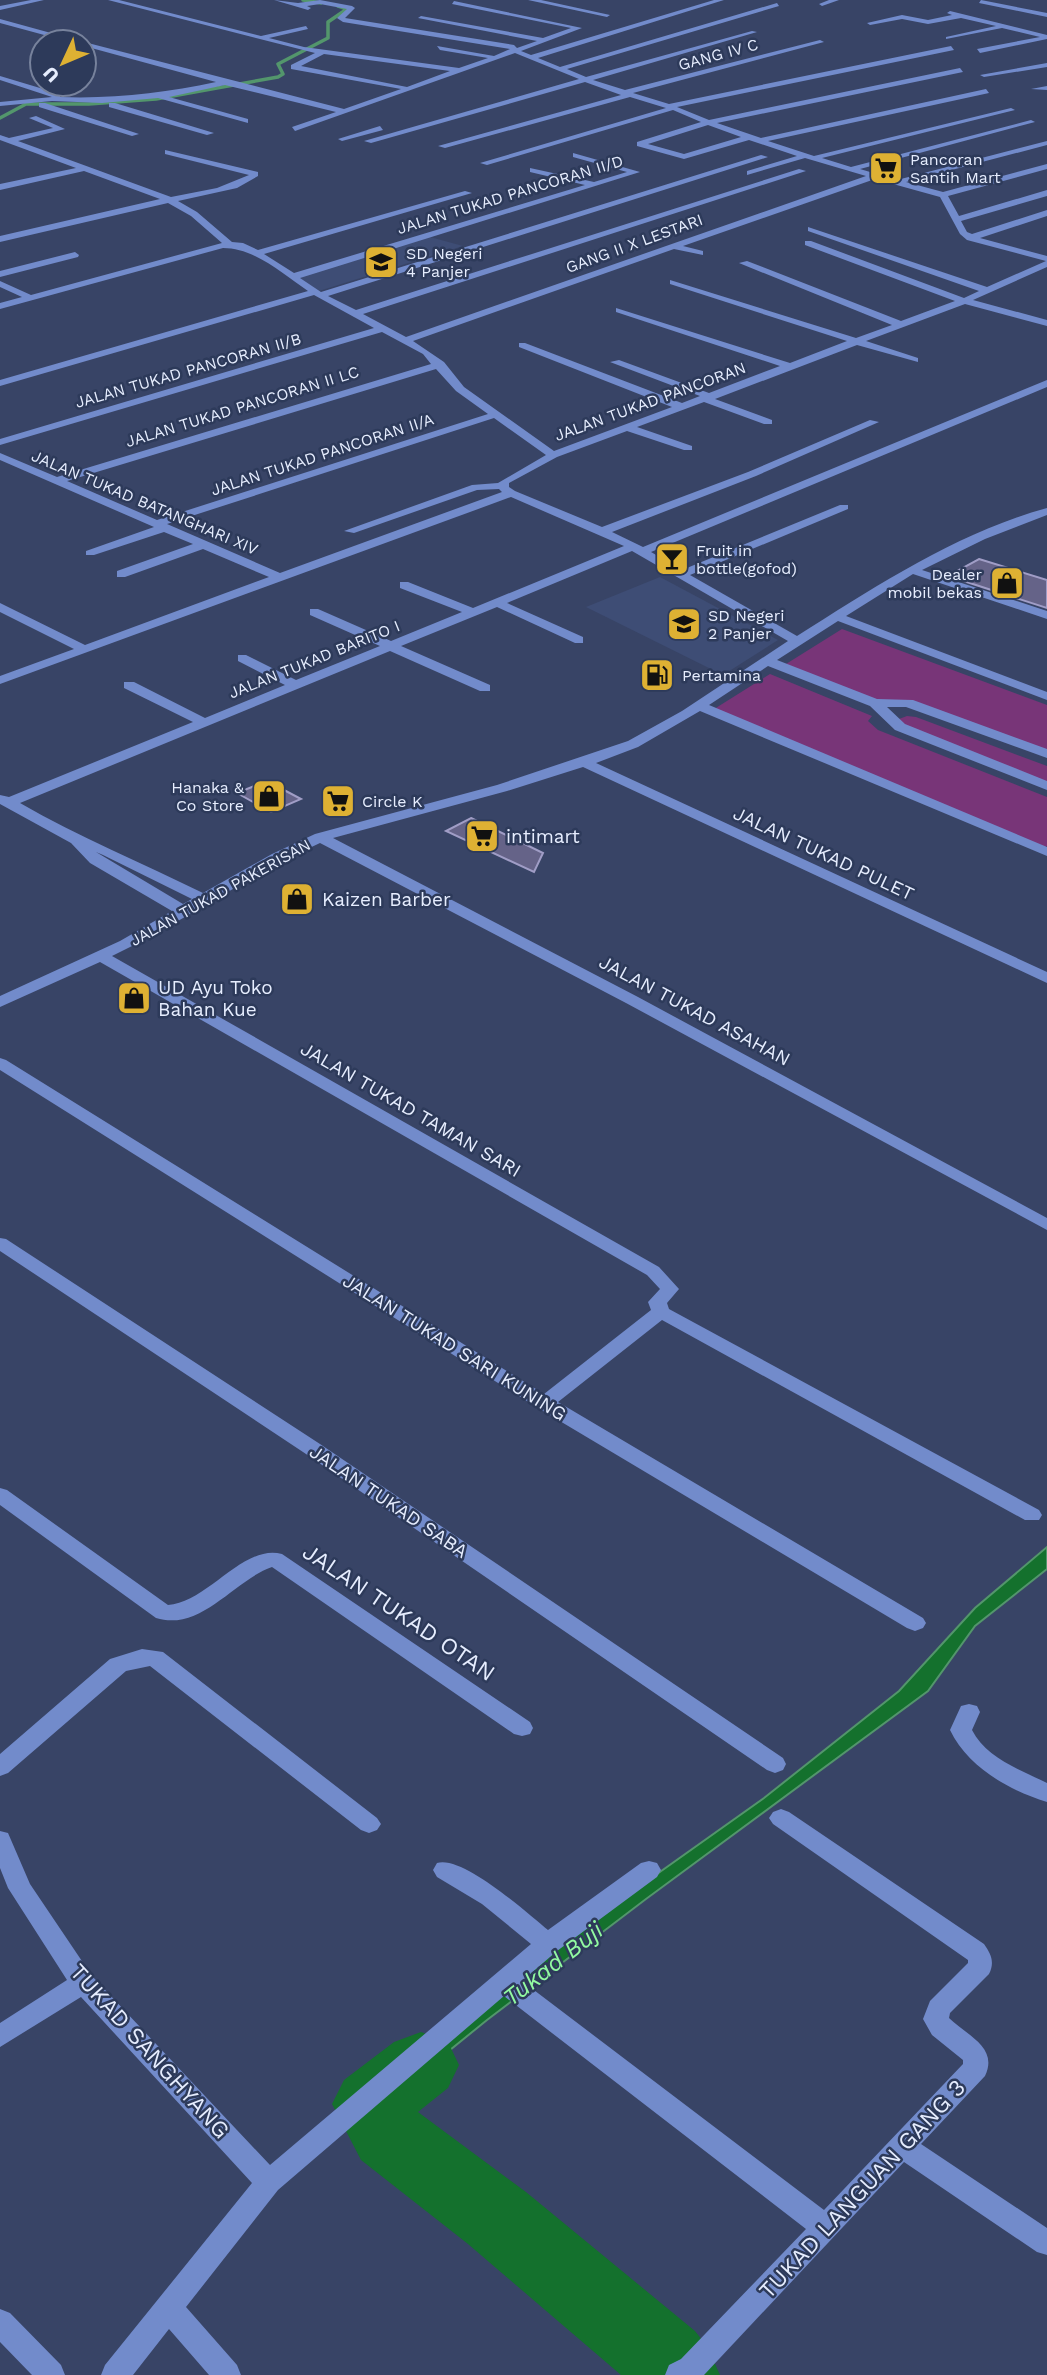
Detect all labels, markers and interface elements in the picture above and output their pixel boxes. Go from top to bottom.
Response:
north arrow [28,28,98,98]
street label: GANG IV C [676,35,760,74]
text: U [38,62,64,87]
supermarket icon: Pancoran Santih Mart [867,149,905,187]
place label: Pancoran Santih Mart [910,150,1001,187]
street label: JALAN TUKAD PANCORAN II/D [395,151,626,238]
street label: GANG II X LESTARI [563,210,705,277]
school or university icon: SD Negeri 4 Panjer [362,243,400,281]
place label: SD Negeri 4 Panjer [406,244,483,281]
street label: JALAN TUKAD PANCORAN II/B [73,329,303,412]
street label: JALAN TUKAD PANCORAN [552,358,749,445]
street label: JALAN TUKAD PANCORAN II LC [123,362,361,451]
street label: JALAN TUKAD PANCORAN II/A [208,409,436,500]
street label: JALAN TUKAD BATANGHARI XIV [29,446,261,559]
bar icon: Fruit in bottle(gofod) [653,540,691,578]
place label: Fruit in bottle(gofod) [696,541,797,578]
shop icon: Dealer mobil bekas [988,564,1026,602]
place label: Dealer mobil bekas [887,565,982,602]
school or university icon: SD Negeri 2 Panjer [665,605,703,643]
place label: SD Negeri 2 Panjer [708,606,785,643]
street label: JALAN TUKAD BARITO I [226,616,403,703]
fuel station icon: Pertamina [638,656,676,694]
place label: Pertamina [682,666,761,685]
shop icon: Hanaka & Co Store [250,777,288,815]
place label: Hanaka & Co Store [171,778,245,815]
supermarket icon: Circle K [319,782,357,820]
place label: Circle K [362,792,423,811]
street label: JALAN TUKAD PULET [730,801,918,905]
supermarket icon: intimart [463,817,501,855]
place label: intimart [506,825,580,848]
street label: JALAN TUKAD PAKERISAN [127,835,314,950]
shop icon: Kaizen Barber [278,880,316,918]
place label: Kaizen Barber [322,888,451,911]
street label: JALAN TUKAD ASAHAN [595,950,794,1071]
place label: UD Ayu Toko Bahan Kue [158,976,273,1021]
shop icon: UD Ayu Toko Bahan Kue [115,979,153,1017]
street label: JALAN TUKAD TAMAN SARI [296,1037,525,1182]
street label: JALAN TUKAD SARI KUNING [339,1269,571,1426]
street label: JALAN TUKAD SABA [305,1440,473,1563]
street label: JALAN TUKAD OTAN [297,1538,500,1687]
water label: Tukad Buji [497,1916,609,2012]
street label: TUKAD SANGHYANG [64,1959,235,2144]
street label: TUKAD LANGUAN GANG 3 [754,2074,971,2304]

